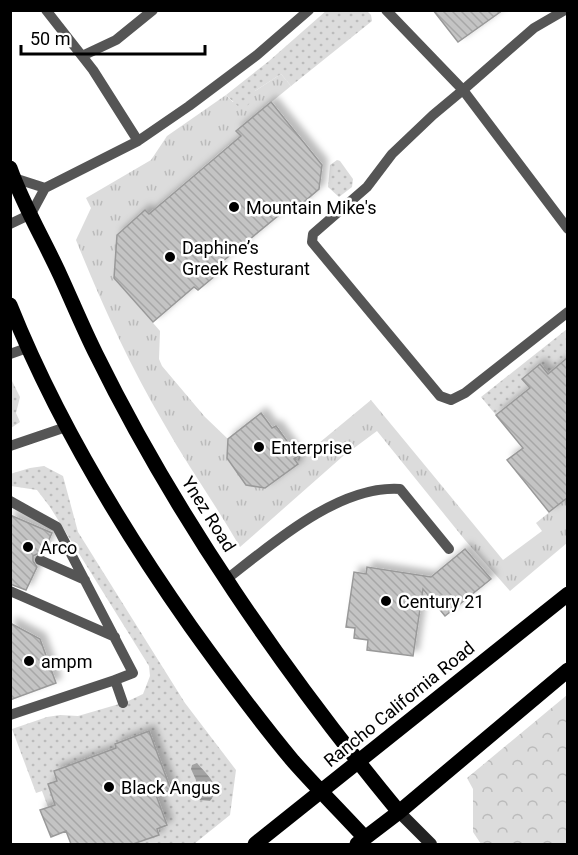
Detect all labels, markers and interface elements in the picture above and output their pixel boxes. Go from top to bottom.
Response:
scale bar [21,18,206,56]
text: 50 m [30,28,70,49]
place label: Mountain Mike's [246,197,377,218]
marker: Mountain Mike's [227,200,241,214]
place label: Daphine’s Greek Resturant [182,237,310,279]
marker: Daphine’s Greek Resturant [163,250,177,264]
place label: Enterprise [271,437,352,458]
marker: Enterprise [252,440,266,454]
street label: Ynez Road [178,473,240,555]
place label: Arco [40,537,77,558]
marker: Arco [21,540,35,554]
place label: Century 21 [398,591,484,612]
marker: Century 21 [379,594,393,608]
street label: Rancho California Road [319,637,479,771]
place label: ampm [41,651,92,672]
marker: ampm [22,654,36,668]
place label: Black Angus [121,777,220,798]
marker: Black Angus [102,780,116,794]

